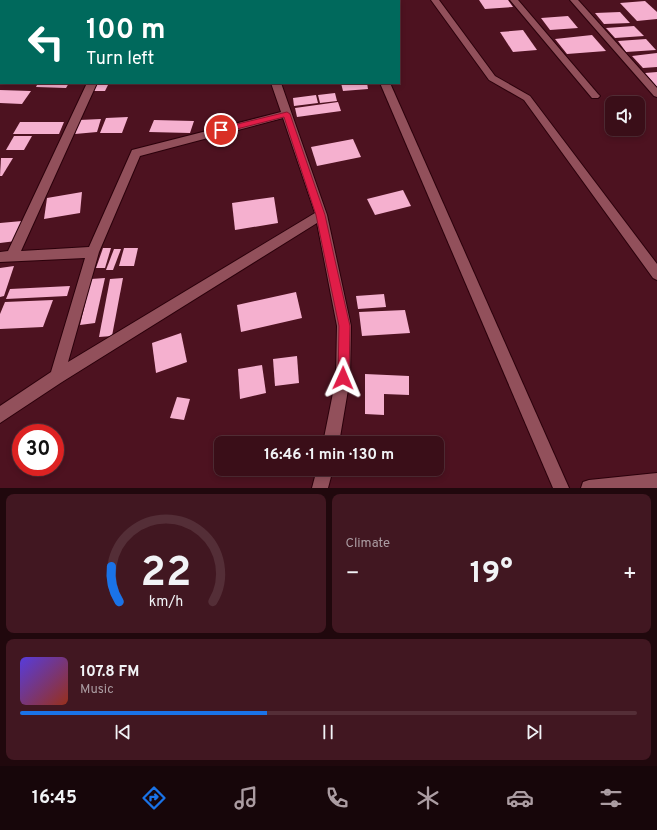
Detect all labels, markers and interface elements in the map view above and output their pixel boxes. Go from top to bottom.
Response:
text: 100 m [86,13,166,49]
icon: left [20,16,72,68]
text: Turn left [86,48,154,71]
map controls [605,96,645,136]
button: sound [605,96,645,136]
pin [204,113,238,147]
icon: arrive [210,119,232,141]
position arrow [322,357,364,399]
speed limit sign: 30 [12,424,64,476]
text: 16:46 · 1 min · 130 m [264,446,394,465]
text: Climate [346,536,390,552]
text: 22 [140,547,191,600]
text: 19° [470,556,513,593]
text: − [346,561,360,588]
text: + [623,561,637,588]
text: km/h [148,592,183,610]
text: 107.8 FM [80,663,139,682]
text: Music [80,682,114,698]
icon: previous [112,721,134,743]
icon: pause [317,721,339,743]
icon: next [523,721,545,743]
icon: directions [140,784,168,812]
icon: music [232,784,260,812]
icon: phone [323,784,351,812]
icon: climate [414,784,442,812]
icon: car [506,784,534,812]
icon: filters [597,784,625,812]
text: 16:45 [32,787,77,810]

